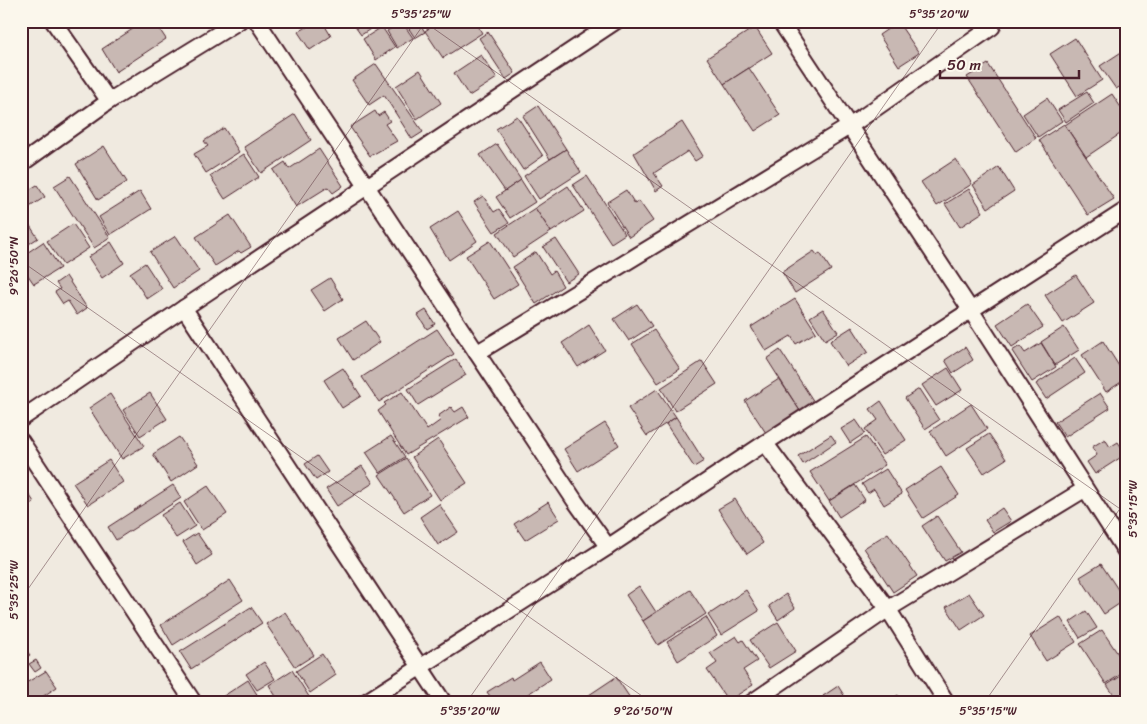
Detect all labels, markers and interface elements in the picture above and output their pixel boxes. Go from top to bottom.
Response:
text: 5°35'25"W [391,3,451,25]
text: 5°35'20"W [909,3,970,25]
scale bar [940,48,1078,80]
text: 50 m [947,52,982,78]
text: 9°26'50"N [3,236,25,295]
text: 5°35'15"W [1122,479,1144,538]
text: 5°35'25"W [3,560,25,620]
text: 5°35'20"W [440,700,501,722]
text: 9°26'50"N [614,700,673,722]
text: 5°35'15"W [959,700,1018,722]

